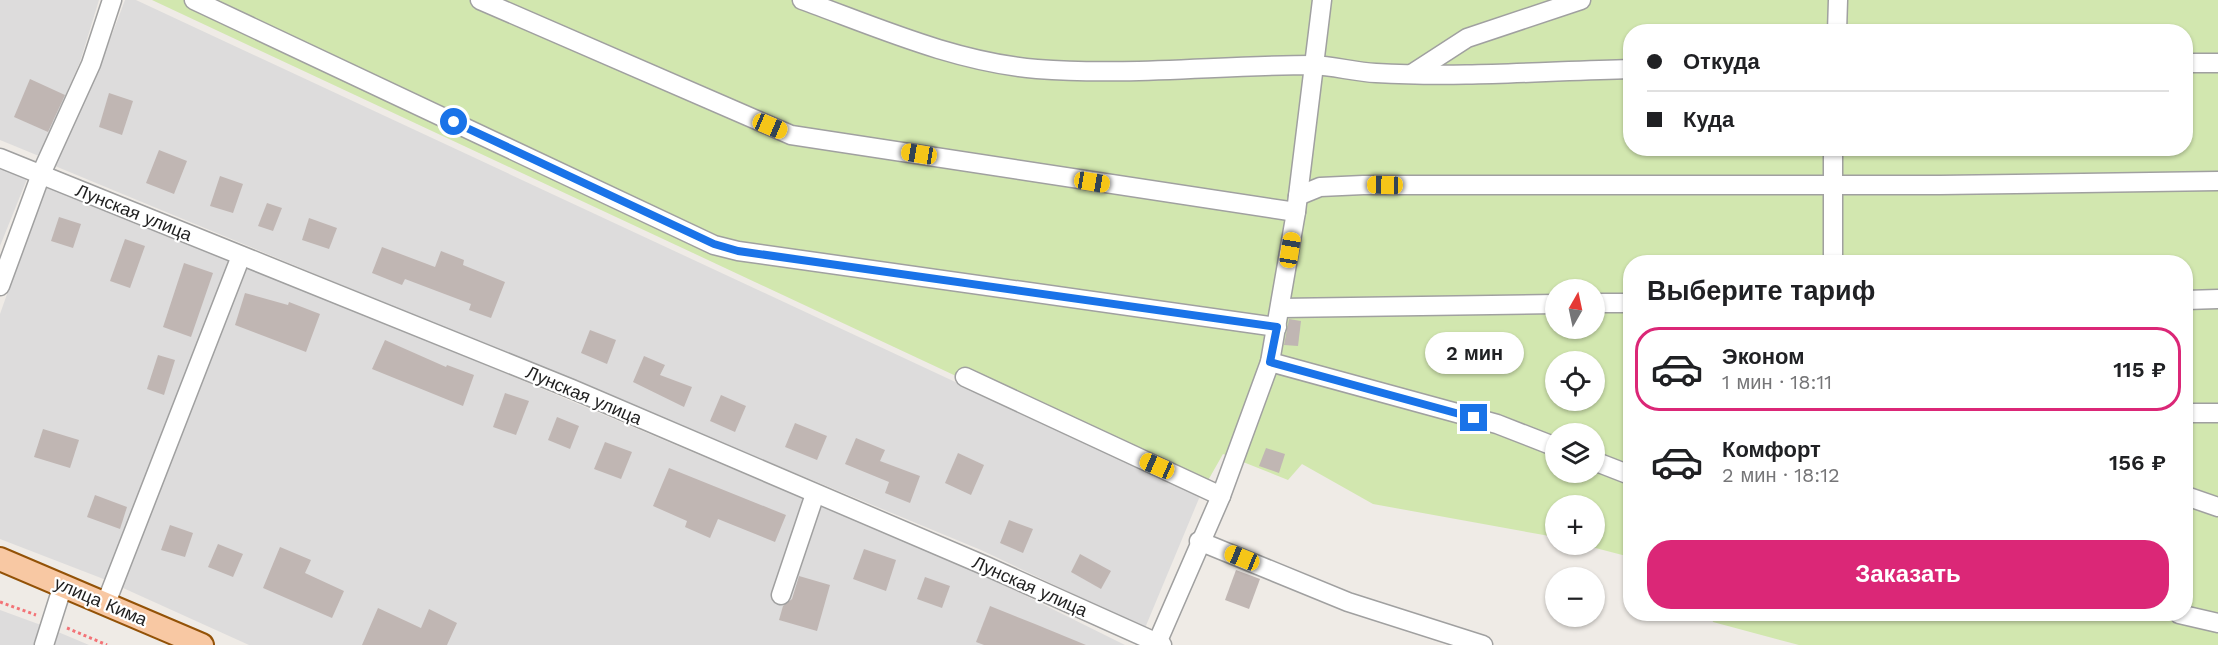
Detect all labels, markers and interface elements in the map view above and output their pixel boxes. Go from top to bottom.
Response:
text: Откуда [1683,49,1760,74]
text: Куда [1683,107,1734,132]
route start [440,108,467,135]
car [750,111,790,141]
car [900,142,938,166]
car [1073,170,1111,194]
car [1367,176,1403,194]
street label: Лунская улица [73,179,196,245]
car [1278,231,1302,269]
text: Выберите тариф [1647,275,1875,307]
north arrow [1545,279,1605,339]
map controls [1545,279,1605,627]
callout: 2 мин [1424,331,1524,373]
text: 2 мин [1446,341,1503,365]
icon: car [1650,342,1704,396]
text: Эконом [1722,344,1805,369]
button: locate [1545,351,1605,411]
text: 115 ₽ [2113,357,2166,382]
street label: Лунская улица [523,361,646,429]
text: 1 мин · 18:11 [1722,370,1832,394]
route end [1460,404,1487,431]
button: layers [1545,423,1605,483]
icon: car [1650,435,1704,489]
text: Комфорт [1722,437,1821,462]
car [1137,450,1177,482]
text: 156 ₽ [2109,450,2166,475]
text: 2 мин · 18:12 [1722,463,1840,487]
button: + [1545,495,1605,555]
button: Заказать [1647,540,2169,609]
car [1222,543,1262,573]
street label: Лунская улица [969,551,1092,621]
button: − [1545,567,1605,627]
street label: улица Кима [52,572,151,630]

